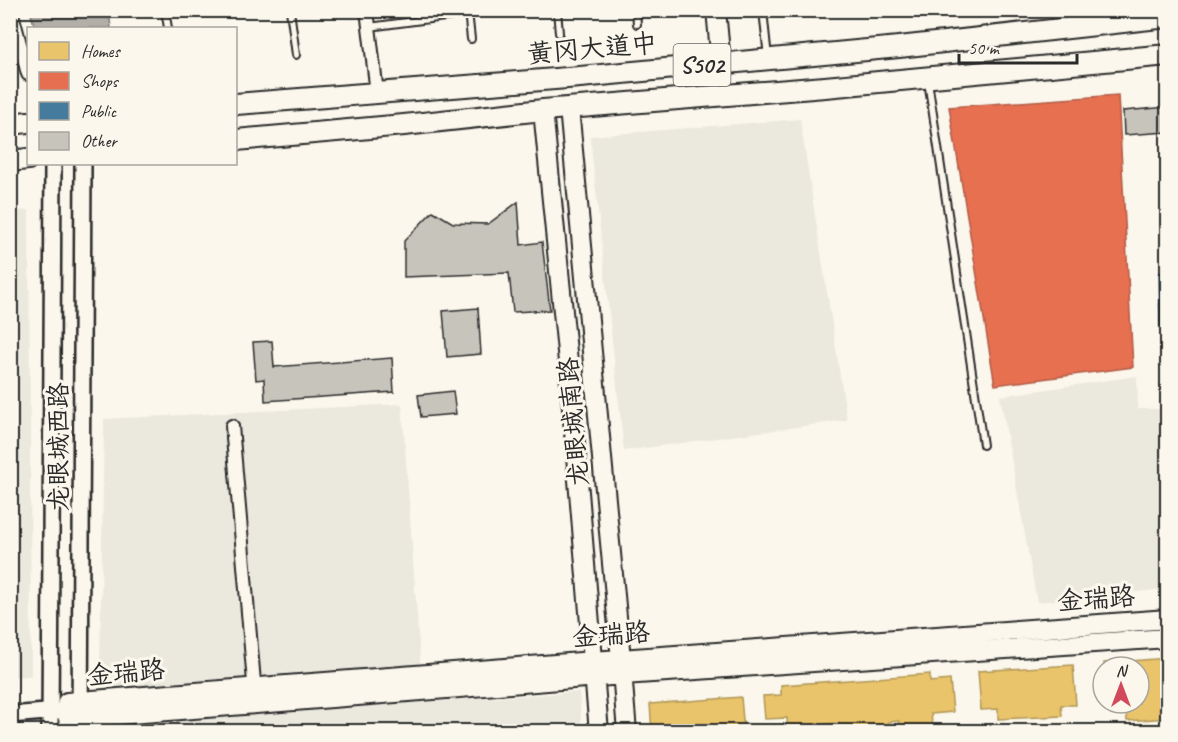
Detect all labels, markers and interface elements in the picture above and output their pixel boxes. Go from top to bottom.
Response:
street label: 黄冈大道中 [526,26,658,71]
legend [27,27,237,165]
scale bar [959,27,1078,65]
text: 50 m [968,37,1001,59]
text: Homes [81,40,121,62]
road number: S502 [674,44,730,86]
text: Shops [81,70,120,92]
text: Public [81,100,118,122]
text: Other [81,130,118,152]
street label: 龙眼城南路 [551,356,596,488]
street label: 龙眼城西路 [42,382,75,512]
street label: 金瑞路 [1056,579,1136,618]
street label: 金瑞路 [571,615,651,654]
street label: 金瑞路 [86,653,166,692]
north arrow [1091,655,1151,715]
text: N [1116,661,1129,681]

